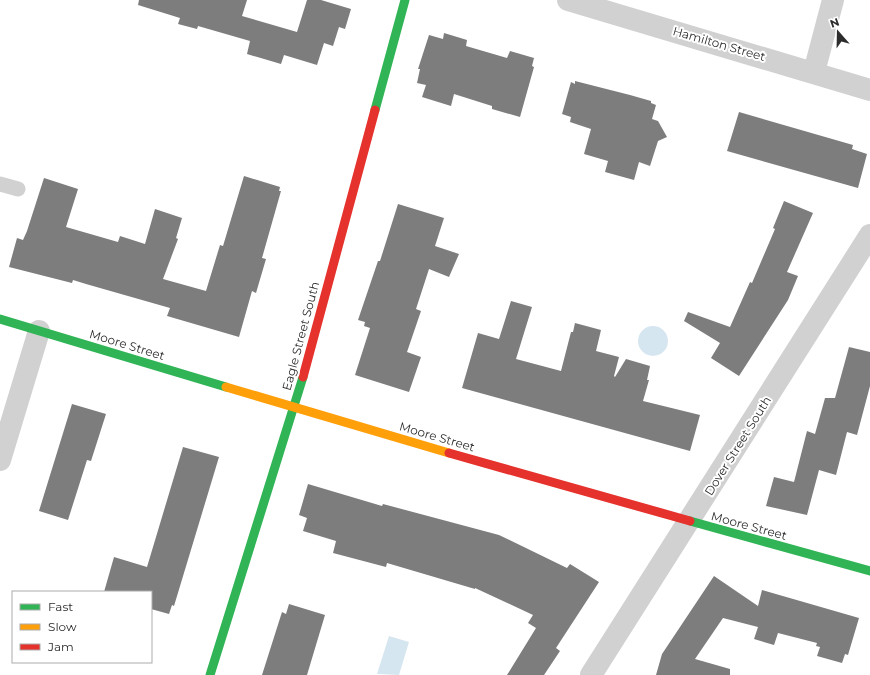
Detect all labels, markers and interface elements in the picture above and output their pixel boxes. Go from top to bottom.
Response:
north arrow [818,12,858,52]
text: N [828,15,841,31]
street label: Hamilton Street [671,23,767,64]
street label: Eagle Street South [279,280,322,392]
street label: Moore Street [88,326,167,363]
street label: Dover Street South [701,393,774,498]
street label: Moore Street [398,419,477,454]
street label: Moore Street [710,508,789,543]
legend [12,591,152,663]
text: Fast [48,599,73,614]
text: Slow [48,619,77,634]
text: Jam [47,639,74,654]

